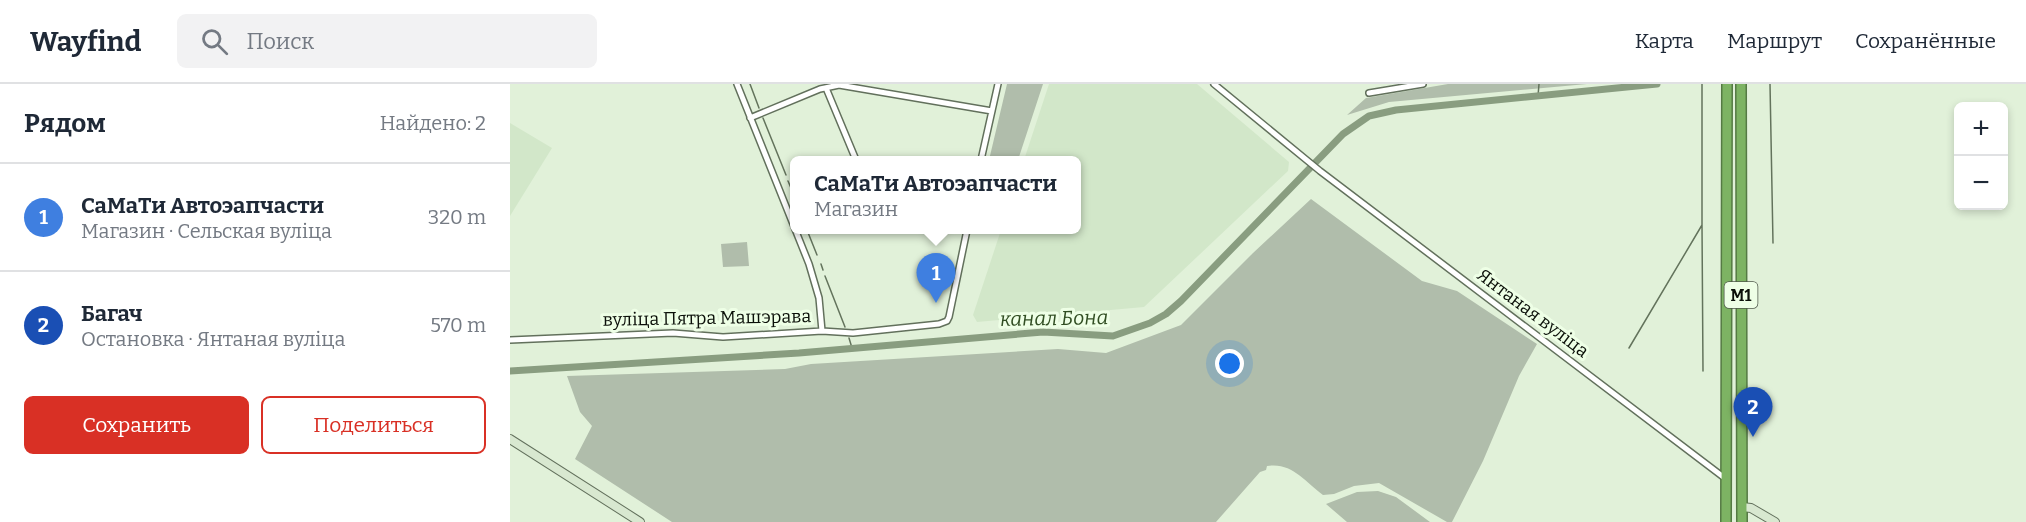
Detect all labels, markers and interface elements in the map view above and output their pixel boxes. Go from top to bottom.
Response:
search box [177,14,597,68]
text: Wayfind [30,25,141,58]
icon: search [198,25,231,58]
text: Поиск [246,28,314,55]
text: Карта [1635,28,1694,54]
text: Маршрут [1727,28,1822,54]
text: Сохранённые [1855,28,1996,54]
map controls [1954,102,2008,210]
button: + [1954,102,2008,156]
text: Рядом [24,108,106,139]
text: Найдено: 2 [380,111,486,135]
popup [790,156,1081,234]
button: − [1954,156,2008,210]
text: СаМаТи Автоэапчасти [814,170,1057,197]
text: СаМаТи Автоэапчасти [81,192,324,219]
text: Магазин [814,197,898,221]
text: 1 [39,205,48,229]
text: 320 m [428,205,486,229]
text: Магазин · Сельская вуліца [81,219,332,243]
pin: 1 [916,254,956,303]
street label: Янтаная вуліца [1473,264,1593,362]
road number: М1 [1724,282,1758,308]
text: Багач [81,300,143,327]
street label: вуліца Пятра Машэрава [603,305,812,331]
water label: канал Бона [1000,305,1108,331]
text: 2 [38,313,49,337]
text: 570 m [430,313,486,337]
text: Остановка · Янтаная вуліца [81,327,345,351]
your location [1215,349,1244,378]
pin: 2 [1734,388,1772,437]
button: Сохранить [24,396,249,454]
button: Поделиться [261,396,486,454]

